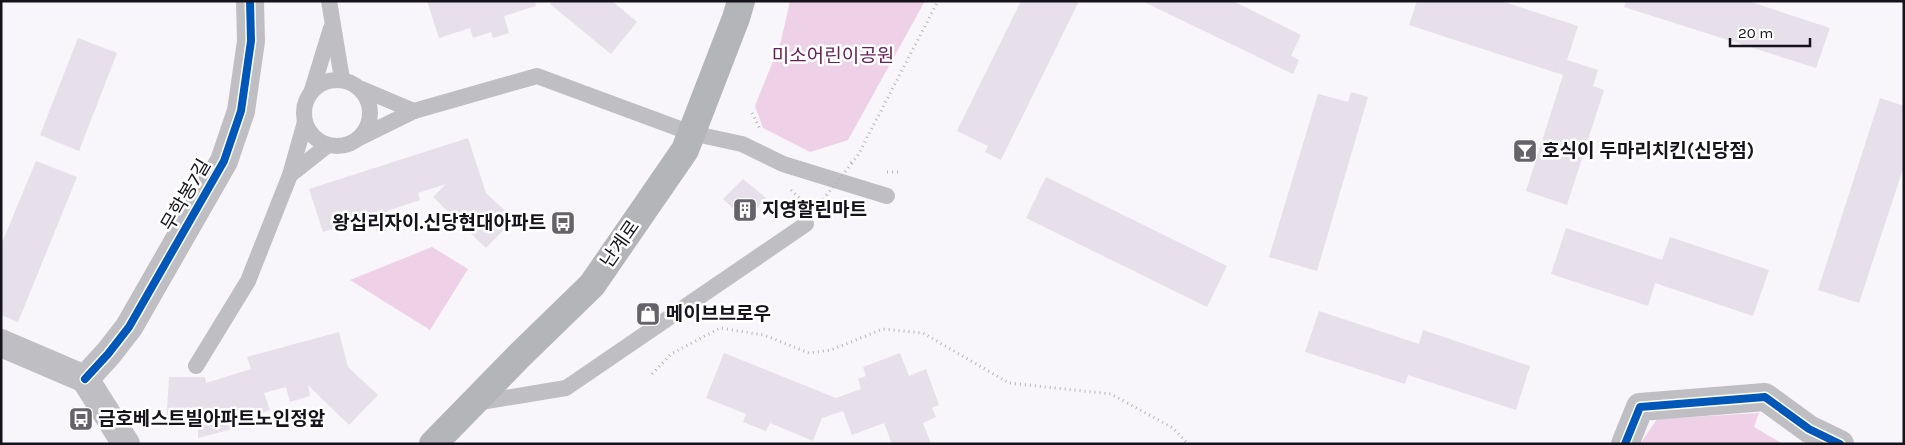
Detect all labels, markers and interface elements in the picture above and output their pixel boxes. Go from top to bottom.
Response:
scale bar [1730,15,1810,47]
text: 20 m [1738,24,1773,42]
park label: 미소어린이공원 [772,45,894,67]
bar icon: 호식이 두마리치킨(신당점) [1512,138,1538,164]
place label: 호식이 두마리치킨(신당점) [1542,140,1754,162]
street label: 무학봉7길 [157,155,215,235]
building icon: 지영할린마트 [732,197,758,223]
place label: 지영할린마트 [762,199,867,221]
bus stop icon: 왕십리자이.신당현대아파트 [550,210,576,236]
place label: 왕십리자이.신당현대아파트 [332,212,546,234]
street label: 난계로 [596,216,644,272]
shop icon: 메이브브로우 [635,301,661,327]
place label: 메이브브로우 [666,303,771,325]
bus stop icon: 금호베스트빌아파트노인정앞 [68,406,94,432]
place label: 금호베스트빌아파트노인정앞 [98,408,325,430]

